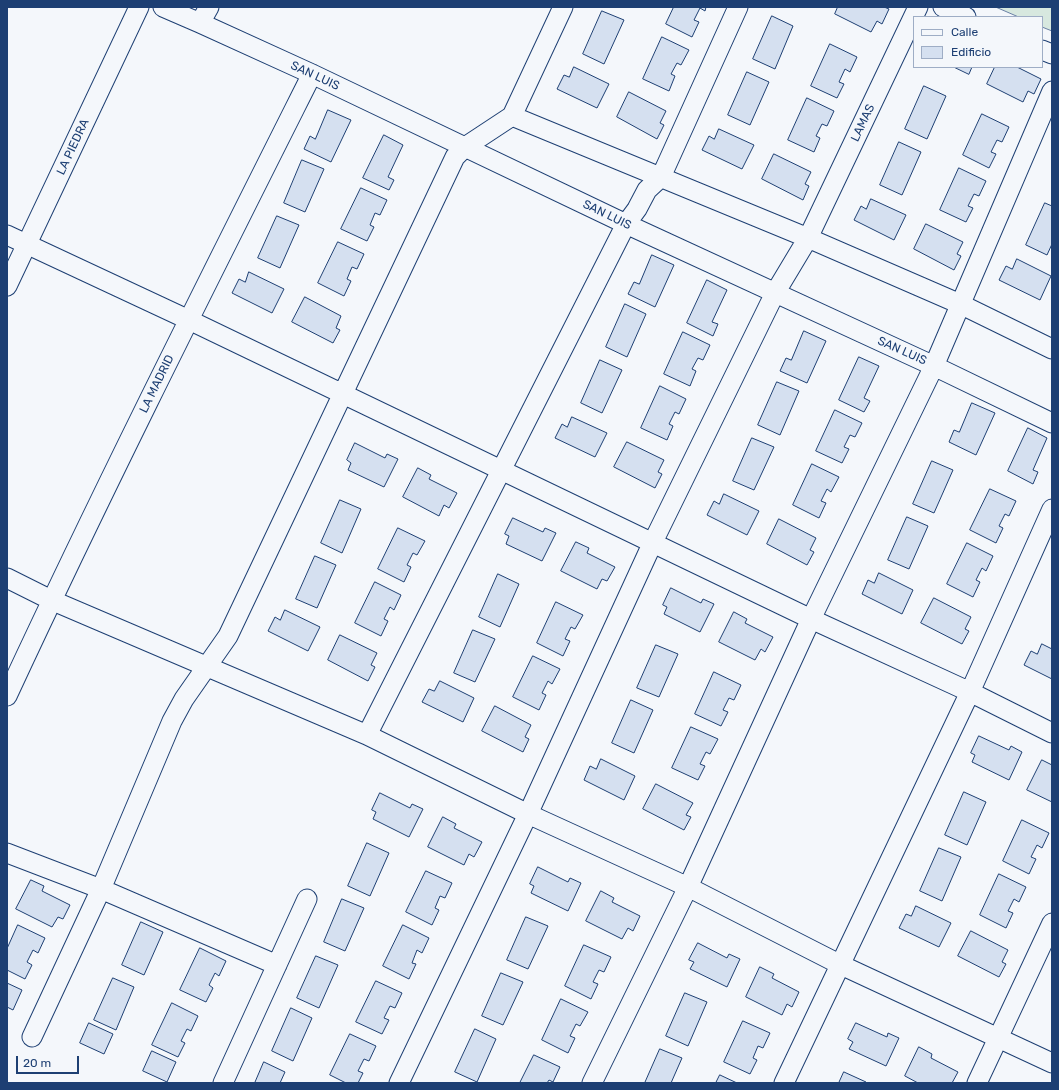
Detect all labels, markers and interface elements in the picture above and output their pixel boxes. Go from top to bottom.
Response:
legend [913,16,1043,68]
text: Calle [951,25,978,39]
text: Edificio [951,45,991,59]
street label: SAN LUIS [288,58,342,94]
street label: LAMAS [848,102,878,144]
street label: LA PIEDRA [54,117,92,177]
street label: SAN LUIS [580,197,634,233]
street label: SAN LUIS [875,334,929,368]
street label: LA MADRID [137,353,177,415]
scale bar [18,1048,81,1074]
text: 20 m [23,1056,51,1070]

